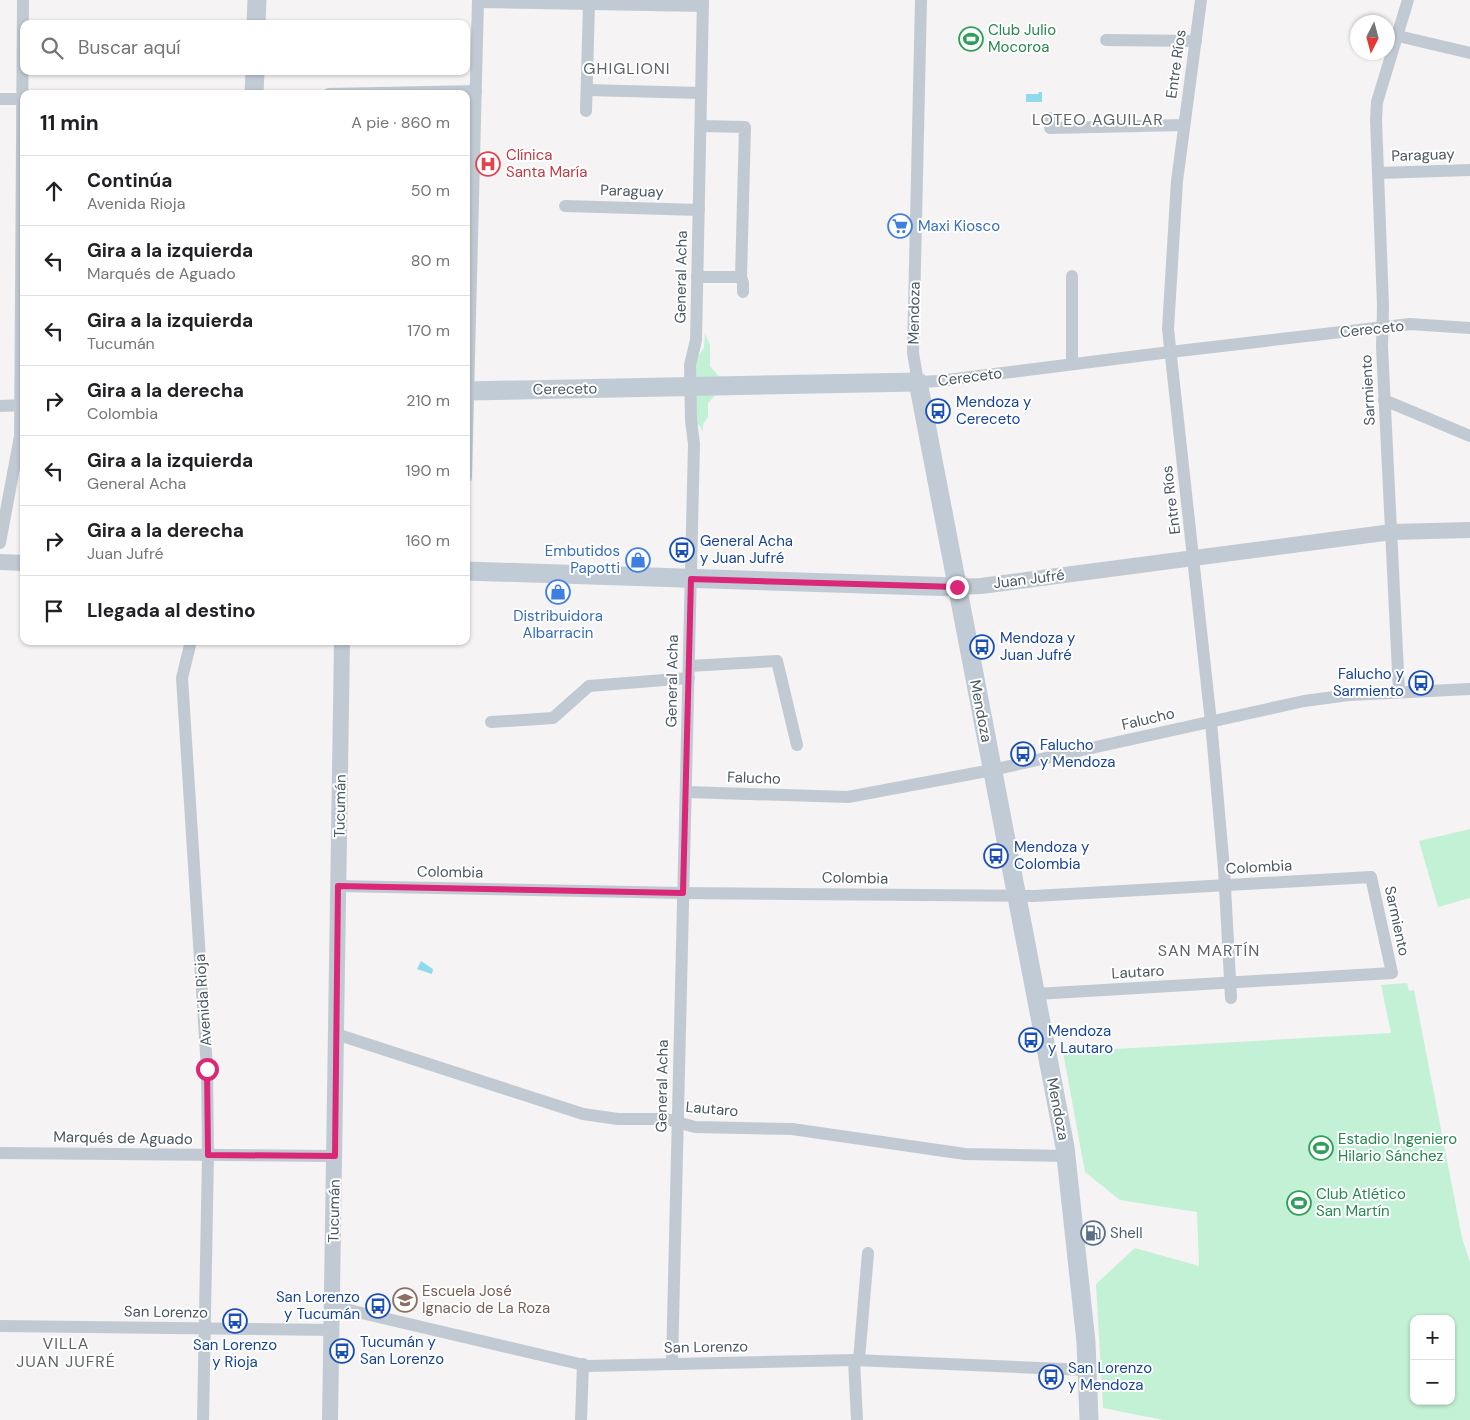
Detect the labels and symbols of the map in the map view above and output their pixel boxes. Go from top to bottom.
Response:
north arrow [1350,15,1395,60]
place label: Club Julio Mocoroa [988,20,1056,57]
sports icon: Club Julio Mocoroa [958,26,984,52]
street label: Entre Ríos [1161,28,1191,100]
district label: GHIGLIONI [583,58,671,79]
district label: LOTEO AGUILAR [1032,109,1164,130]
street label: Paraguay [1391,144,1456,166]
place label: Clínica Santa María [506,145,587,182]
hospital icon: Clínica Santa María [475,151,501,177]
street label: Paraguay [600,180,665,202]
supermarket icon: Maxi Kiosco [887,213,913,239]
place label: Maxi Kiosco [918,216,1000,236]
street label: General Acha [670,230,692,324]
street label: Mendoza [903,281,925,345]
street label: Cereceto [1339,316,1405,342]
street label: Sarmiento [1356,354,1380,426]
street label: Cereceto [937,363,1003,391]
street label: Cereceto [533,378,598,400]
place label: Mendoza y Cereceto [956,392,1032,429]
bus stop icon: Mendoza y Cereceto [925,398,951,424]
street label: Entre Ríos [1157,464,1185,536]
place label: General Acha y Juan Jufré [700,531,793,568]
bus stop icon: General Acha y Juan Jufré [669,537,695,563]
place label: Embutidos Papotti [545,541,620,578]
shop icon: Embutidos Papotti [625,547,651,573]
street label: Juan Jufré [992,565,1066,593]
route end [946,576,969,599]
shop icon: Distribuidora Albarracin [545,579,571,605]
place label: Distribuidora Albarracin [513,606,603,643]
place label: Mendoza y Juan Jufré [1000,628,1076,665]
street label: General Acha [661,634,683,728]
bus stop icon: Mendoza y Juan Jufré [969,634,995,660]
place label: Falucho y Sarmiento [1333,664,1405,701]
bus stop icon: Falucho y Sarmiento [1408,670,1434,696]
street label: Mendoza [965,678,997,744]
street label: Falucho [1120,703,1177,735]
place label: Falucho y Mendoza [1040,735,1115,772]
bus stop icon: Falucho y Mendoza [1010,741,1036,767]
street label: Falucho [727,767,781,789]
street label: Tucumán [329,774,351,838]
place label: Mendoza y Colombia [1014,837,1090,874]
bus stop icon: Mendoza y Colombia [983,843,1009,869]
street label: Colombia [1225,855,1293,879]
street label: Colombia [417,861,483,883]
street label: Colombia [822,867,888,889]
street label: Sarmiento [1380,884,1414,958]
district label: SAN MARTÍN [1158,940,1260,961]
street label: Avenida Rioja [190,953,216,1047]
street label: Lautaro [1111,961,1165,983]
place label: Mendoza y Lautaro [1048,1021,1113,1058]
bus stop icon: Mendoza y Lautaro [1018,1027,1044,1053]
street label: General Acha [651,1039,673,1133]
route start [196,1058,219,1081]
street label: Mendoza [1042,1076,1074,1142]
street label: Lautaro [685,1097,739,1121]
street label: Marqués de Aguado [53,1127,193,1149]
place label: Estadio Ingeniero Hilario Sánchez [1338,1129,1457,1166]
sports icon: Estadio Ingeniero Hilario Sánchez [1308,1135,1334,1161]
street label: Tucumán [323,1179,345,1243]
place label: Club Atlético San Martín [1316,1184,1406,1221]
sports icon: Club Atlético San Martín [1286,1190,1312,1216]
fuel station icon: Shell [1080,1220,1106,1246]
place label: Shell [1110,1223,1143,1243]
place label: Escuela José Ignacio de La Roza [422,1281,550,1318]
place label: San Lorenzo y Tucumán [276,1287,360,1324]
school or university icon: Escuela José Ignacio de La Roza [392,1287,418,1313]
bus stop icon: San Lorenzo y Tucumán [365,1293,391,1319]
street label: San Lorenzo [124,1301,208,1323]
bus stop icon: San Lorenzo y Rioja [222,1308,248,1334]
place label: Tucumán y San Lorenzo [360,1332,444,1369]
district label: VILLA JUAN JUFRÉ [16,1333,116,1372]
place label: San Lorenzo y Rioja [193,1335,277,1372]
street label: San Lorenzo [664,1336,748,1358]
bus stop icon: Tucumán y San Lorenzo [329,1338,355,1364]
place label: San Lorenzo y Mendoza [1068,1358,1152,1395]
bus stop icon: San Lorenzo y Mendoza [1038,1364,1064,1390]

